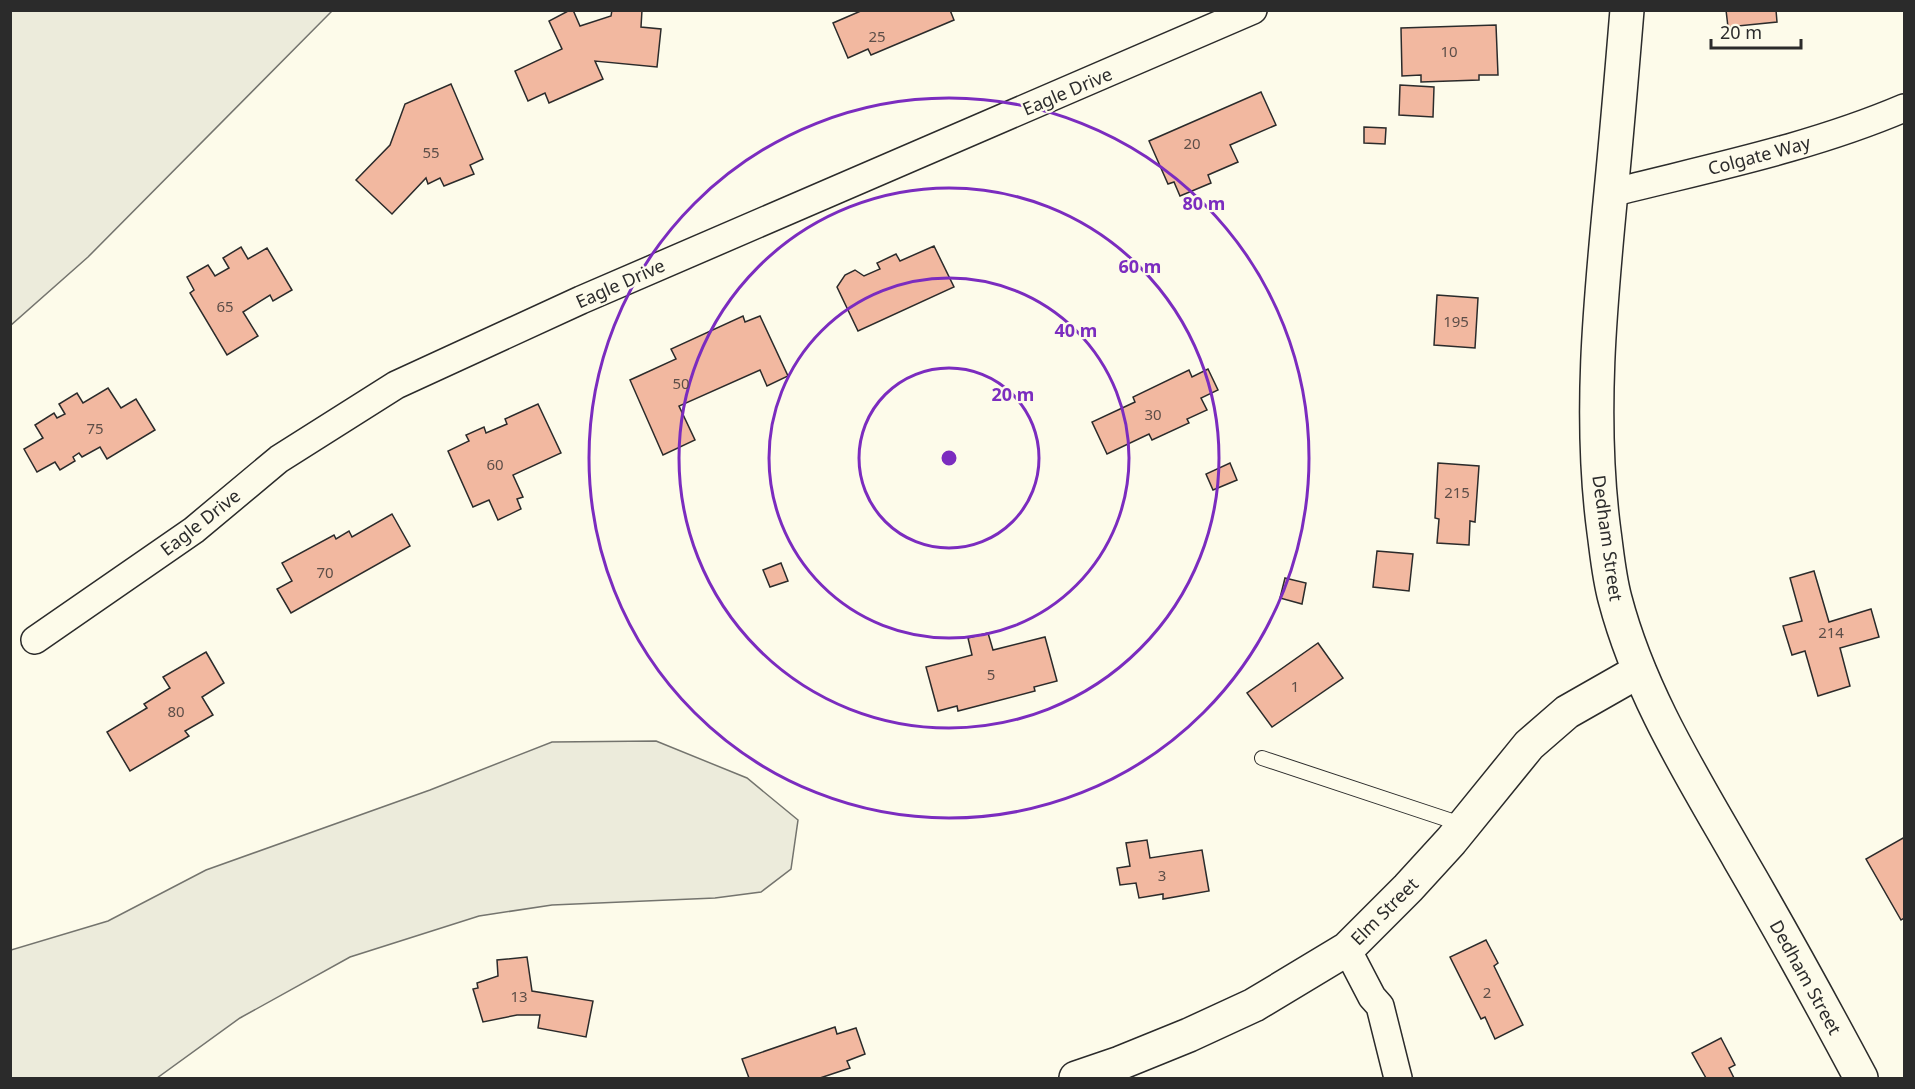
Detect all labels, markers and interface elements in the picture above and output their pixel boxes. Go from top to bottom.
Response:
scale bar [1711,12,1801,50]
text: 20 m [1720,20,1762,44]
house number: 25 [868,26,886,46]
house number: 10 [1440,41,1458,61]
street label: Eagle Drive [1019,61,1115,121]
street label: Colgate Way [1705,130,1814,180]
house number: 20 [1183,133,1201,153]
house number: 55 [422,142,440,162]
text: 80 m [1183,191,1225,215]
street label: Eagle Drive [572,253,668,313]
text: 60 m [1119,254,1161,278]
house number: 65 [216,296,234,316]
house number: 195 [1443,311,1469,331]
text: 40 m [1055,318,1097,342]
house number: 50 [672,373,690,393]
text: 20 m [992,382,1034,406]
house number: 30 [1144,404,1162,424]
house number: 75 [86,418,104,438]
centre of rings [939,448,959,468]
house number: 60 [486,454,504,474]
street label: Dedham Street [1587,473,1629,603]
house number: 215 [1444,482,1470,502]
street label: Eagle Drive [155,483,245,561]
house number: 70 [316,562,334,582]
house number: 214 [1818,622,1844,642]
house number: 5 [987,664,995,684]
house number: 1 [1291,676,1299,696]
house number: 80 [167,701,185,721]
house number: 3 [1158,865,1166,885]
street label: Elm Street [1345,872,1423,950]
street label: Dedham Street [1765,915,1848,1039]
house number: 2 [1483,982,1491,1002]
house number: 13 [510,986,528,1006]

